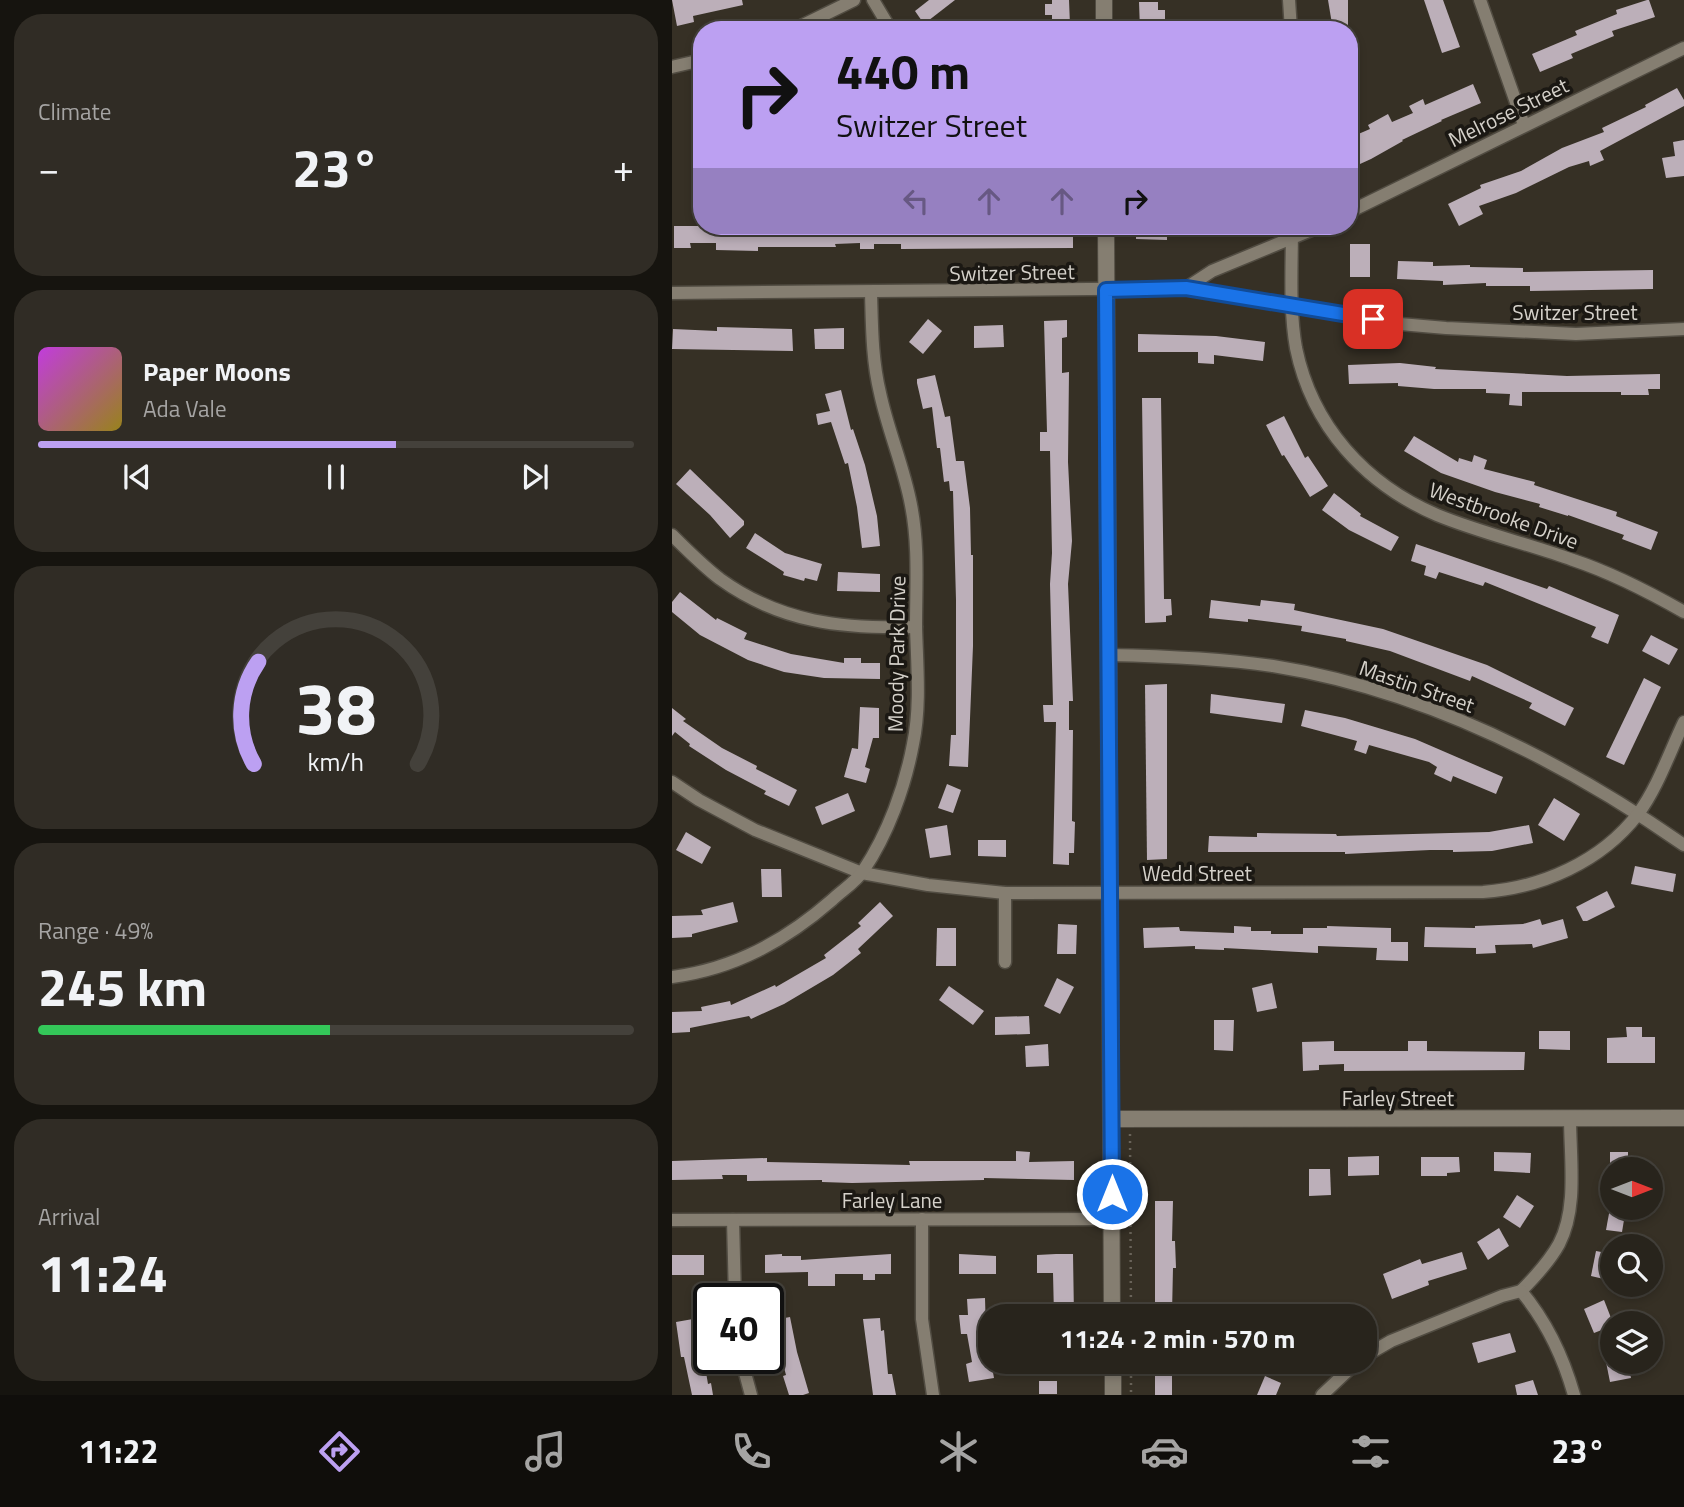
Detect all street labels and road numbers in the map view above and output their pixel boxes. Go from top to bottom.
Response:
street label: Melrose Street [1442,69,1574,155]
street label: Switzer Street [949,255,1076,289]
street label: Switzer Street [1512,296,1638,328]
street label: Westbrooke Drive [1425,473,1583,557]
street label: Moody Park Drive [879,576,913,732]
street label: Mastin Street [1355,651,1479,721]
street label: Wedd Street [1142,857,1253,889]
street label: Farley Street [1342,1082,1455,1114]
street label: Farley Lane [842,1184,942,1216]

